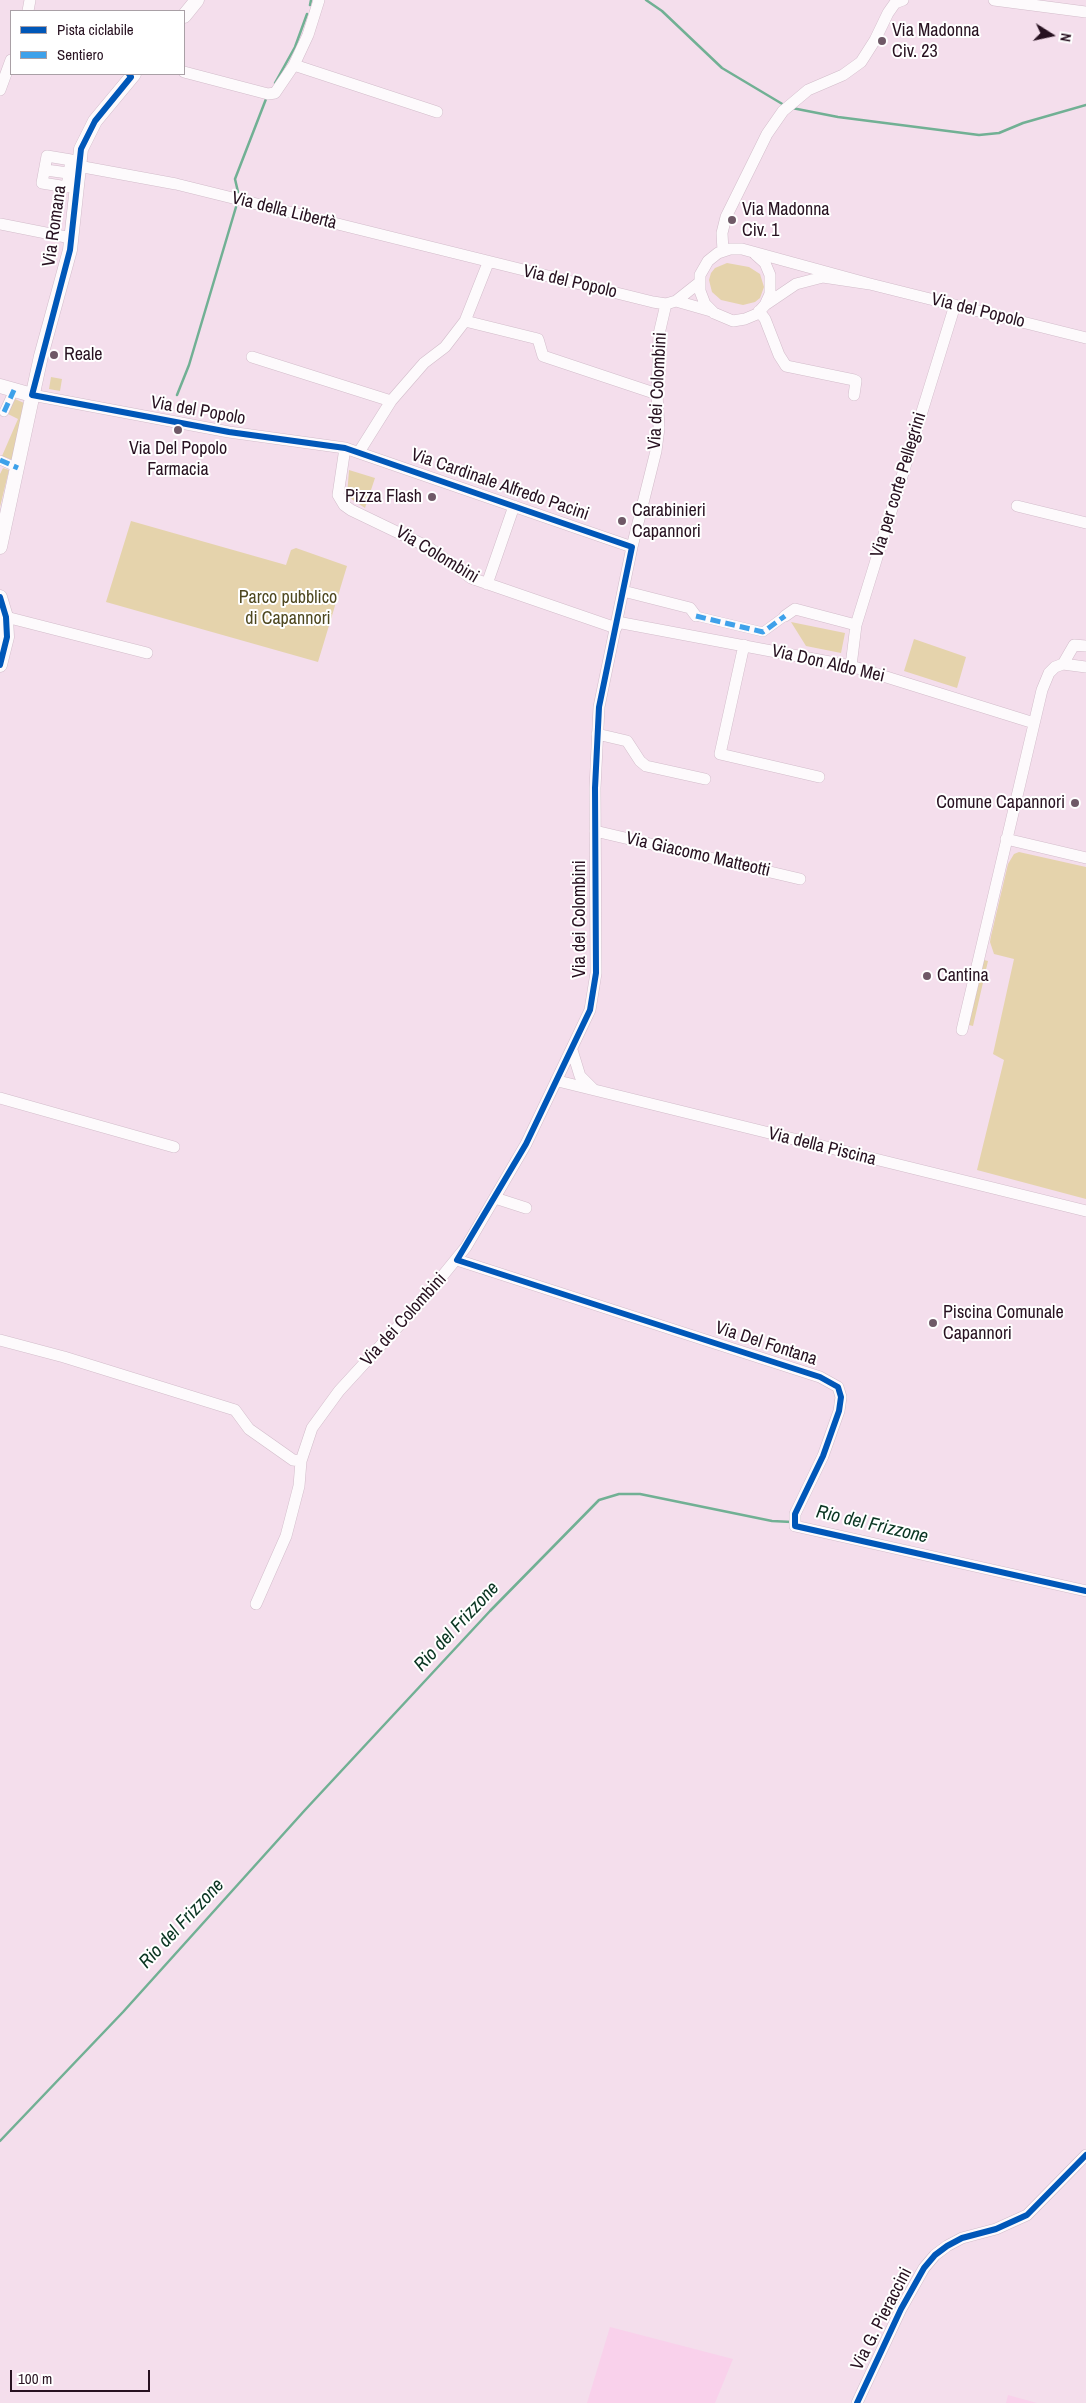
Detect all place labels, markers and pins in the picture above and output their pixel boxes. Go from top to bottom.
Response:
place label: Via Madonna Civ. 23 [892,20,980,62]
marker: Via Madonna Civ. 23 [876,35,888,47]
place label: Via Madonna Civ. 1 [742,199,830,242]
marker: Via Madonna Civ. 1 [726,214,738,226]
place label: Reale [64,344,103,366]
marker: Reale [48,349,60,361]
marker: Via Del Popolo Farmacia [172,424,184,436]
place label: Via Del Popolo Farmacia [129,438,227,480]
place label: Pizza Flash [345,486,422,508]
marker: Pizza Flash [426,491,438,503]
place label: Carabinieri Capannori [632,500,706,542]
marker: Carabinieri Capannori [616,515,628,527]
place label: Comune Capannori [936,792,1065,814]
marker: Comune Capannori [1069,797,1081,809]
place label: Cantina [937,965,989,987]
marker: Cantina [921,970,933,982]
place label: Piscina Comunale Capannori [943,1302,1064,1345]
marker: Piscina Comunale Capannori [927,1317,939,1329]

